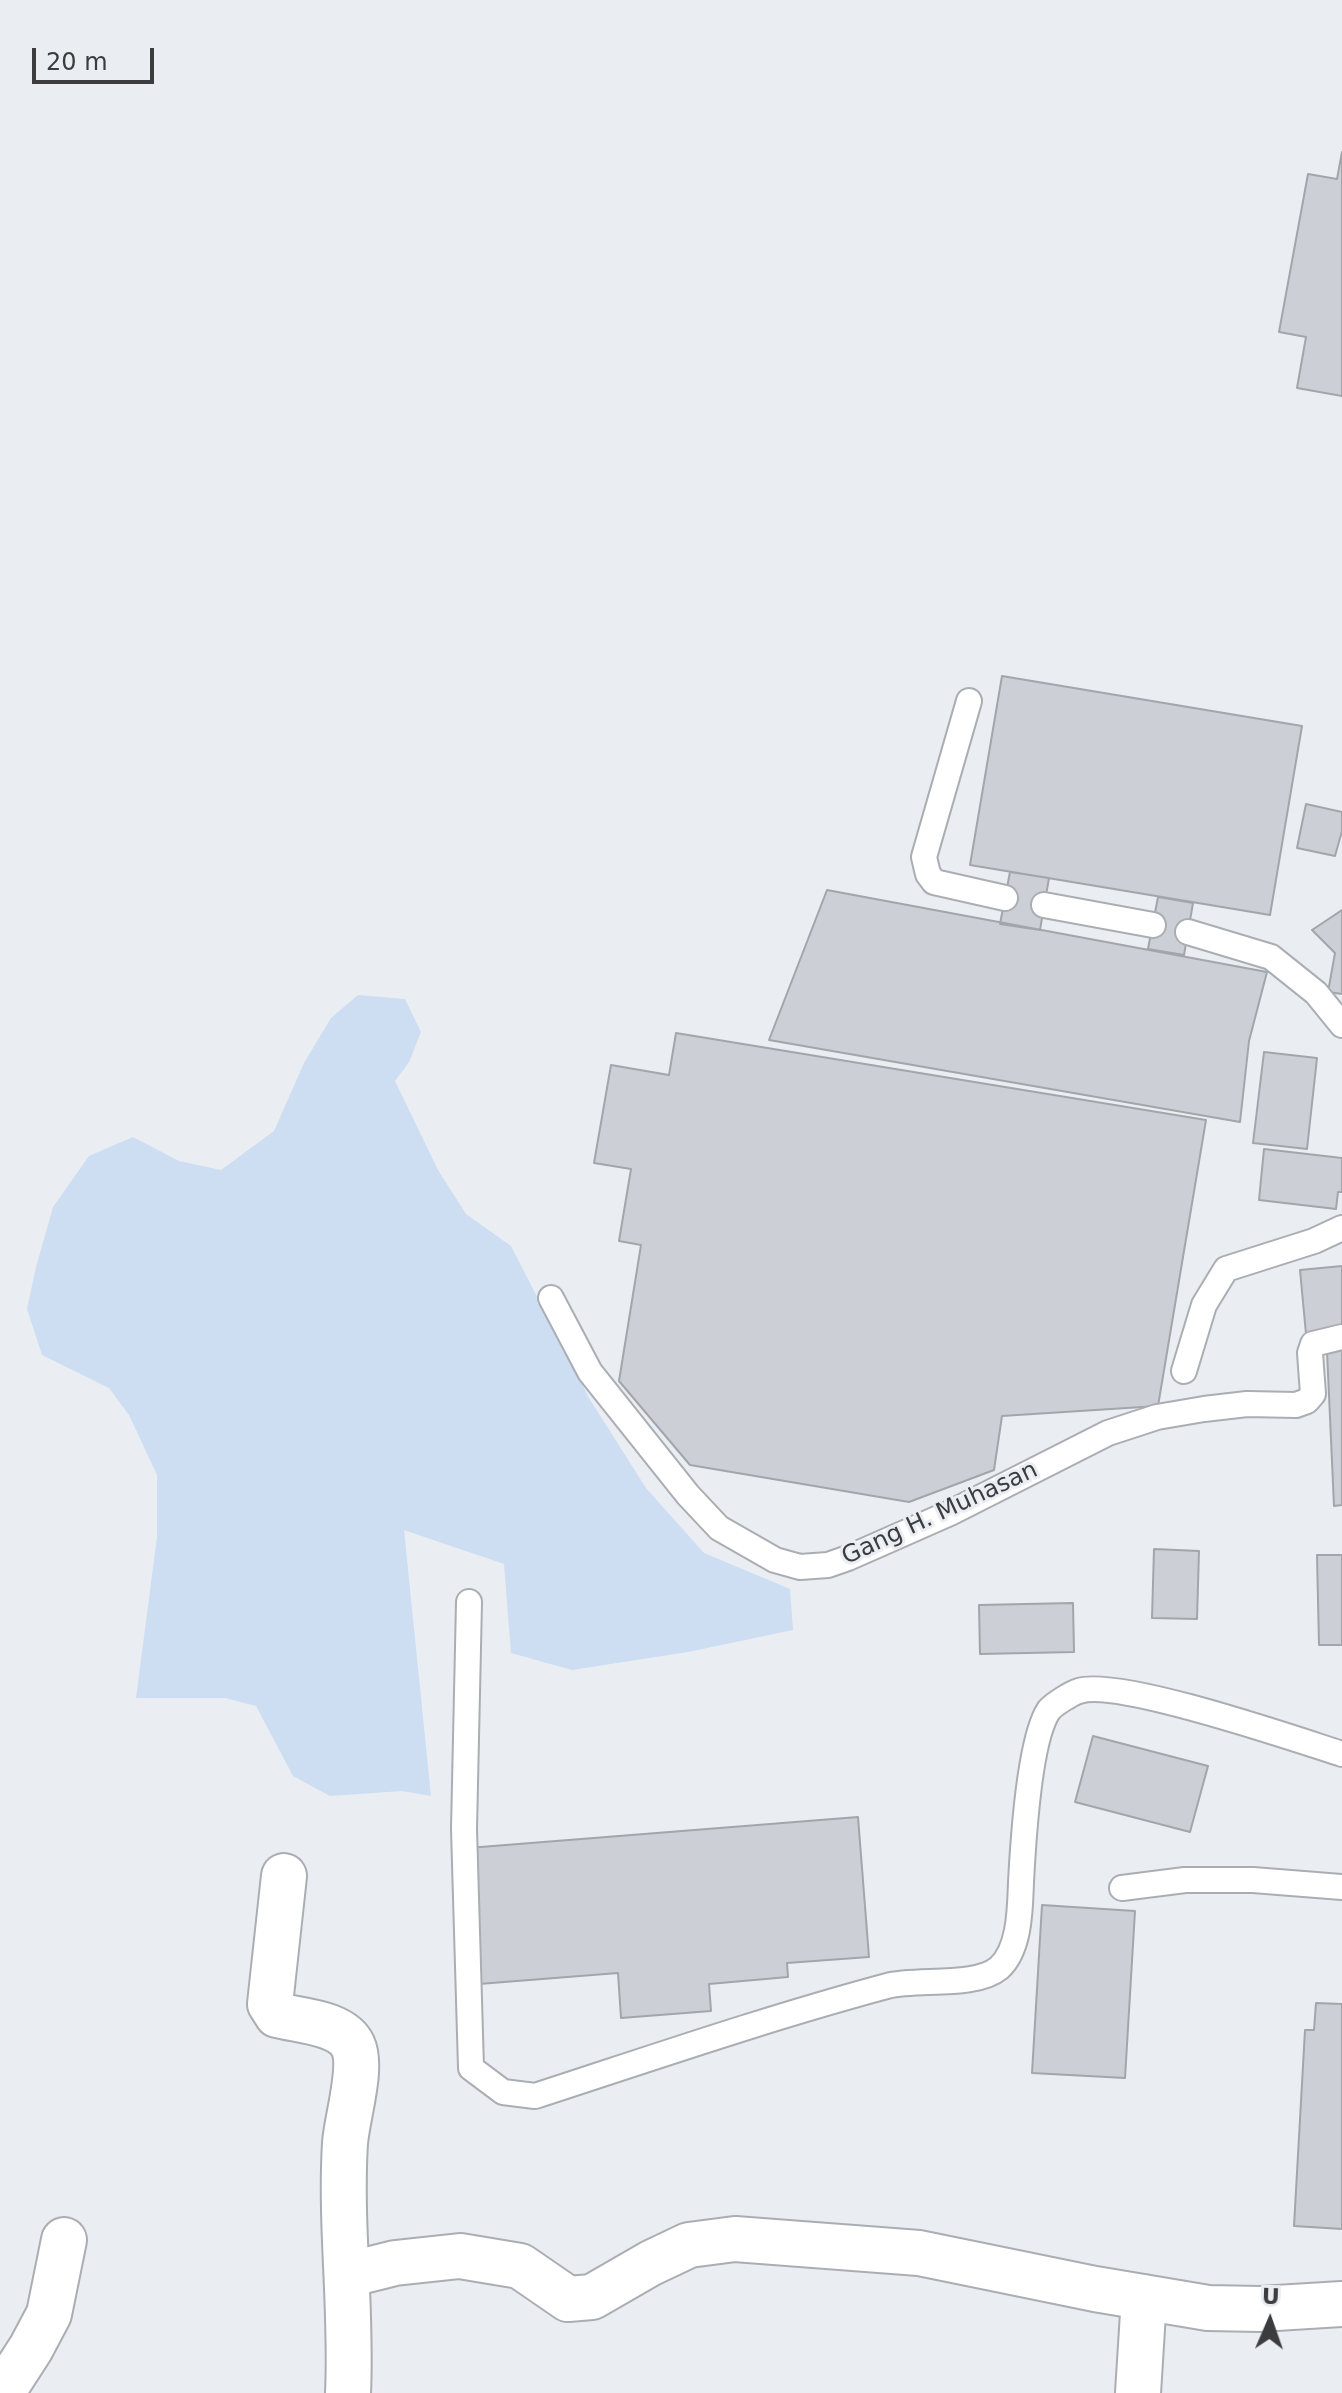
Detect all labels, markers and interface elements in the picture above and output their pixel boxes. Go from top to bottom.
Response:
scale bar [36,32,158,82]
text: 20 m [46,48,108,76]
street label: Gang H. Muhasan [838,1456,1042,1572]
north arrow [1230,2281,1310,2361]
text: U [1261,2284,1280,2309]

